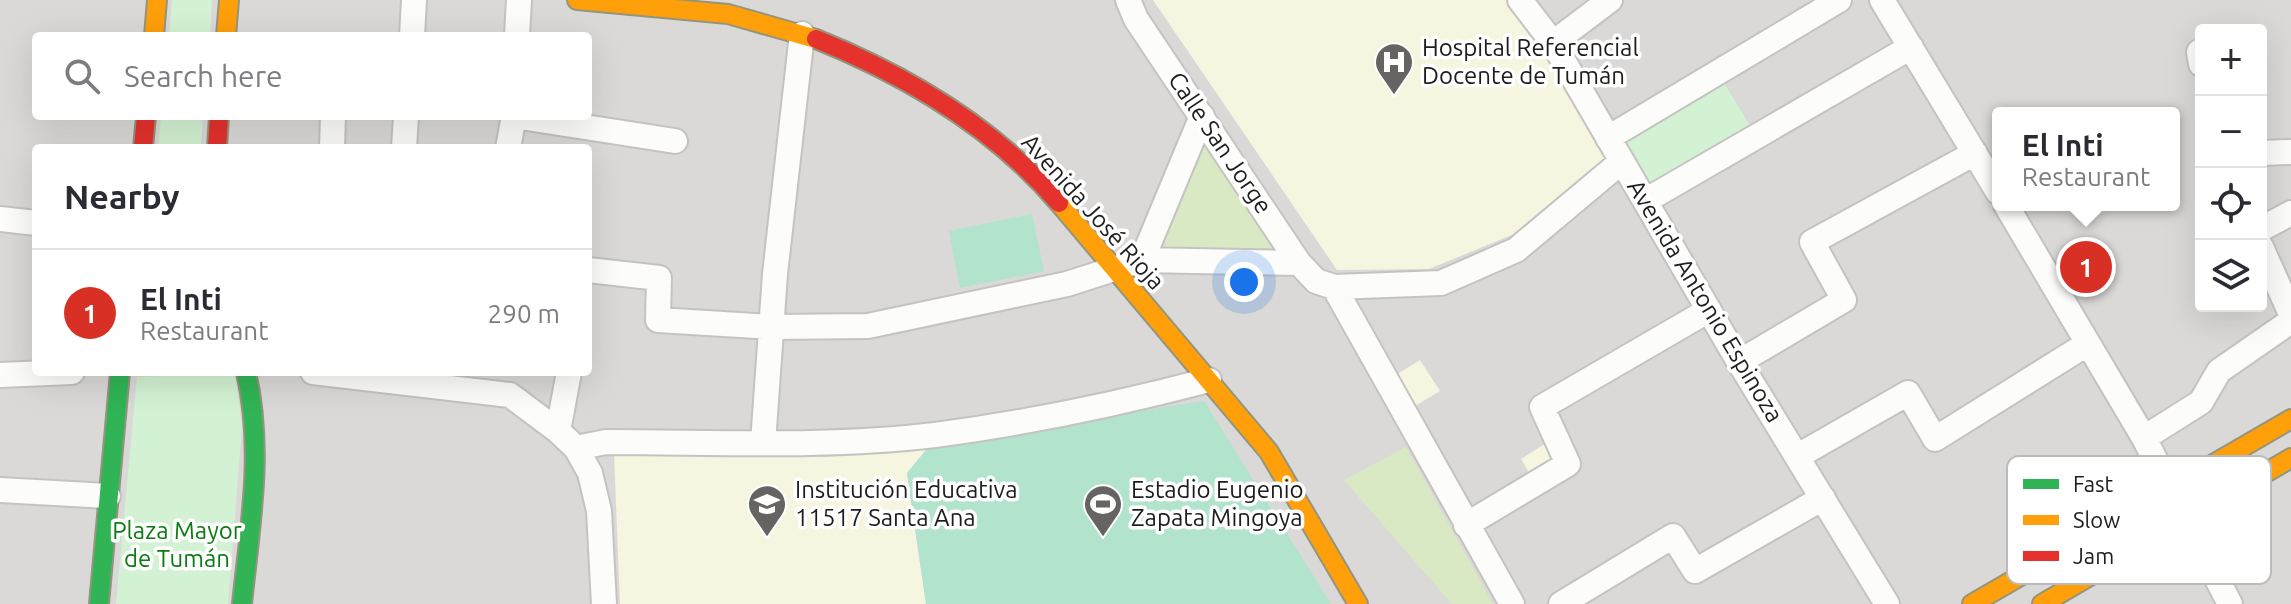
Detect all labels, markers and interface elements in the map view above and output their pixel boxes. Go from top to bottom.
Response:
map controls [2195,24,2267,312]
button: + [2195,24,2267,96]
search box [32,32,592,120]
place label: Hospital Referencial Docente de Tumán [1422,34,1639,89]
hospital icon: Hospital Referencial Docente de Tumán [1373,41,1415,96]
icon: search [60,54,104,98]
text: Search here [124,59,283,93]
street label: Calle San Jorge [1163,67,1278,218]
button: − [2195,96,2267,168]
popup [1992,107,2180,211]
street label: Avenida José Rioja [1017,128,1170,295]
text: El Inti [2022,128,2104,162]
text: Restaurant [2022,162,2150,191]
button: locate [2195,168,2267,240]
street label: Avenida Antonio Espinoza [1622,175,1789,427]
text: Nearby [64,177,179,215]
pin: 1 [2060,237,2112,297]
button: layers [2195,240,2267,312]
your location [1224,262,1264,302]
text: El Inti [140,282,222,316]
text: 1 [83,299,97,328]
text: 290 m [488,299,560,328]
text: Restaurant [140,316,268,345]
legend [2007,456,2271,584]
text: Fast [2073,471,2114,496]
place label: Institución Educativa 11517 Santa Ana [795,476,1018,531]
place label: Estadio Eugenio Zapata Mingoya [1131,476,1304,531]
school or university icon: Institución Educativa 11517 Santa Ana [746,483,788,538]
sports icon: Estadio Eugenio Zapata Mingoya [1082,483,1124,538]
text: Slow [2073,507,2120,532]
park label: Plaza Mayor de Tumán [112,517,242,572]
text: Jam [2073,543,2114,568]

